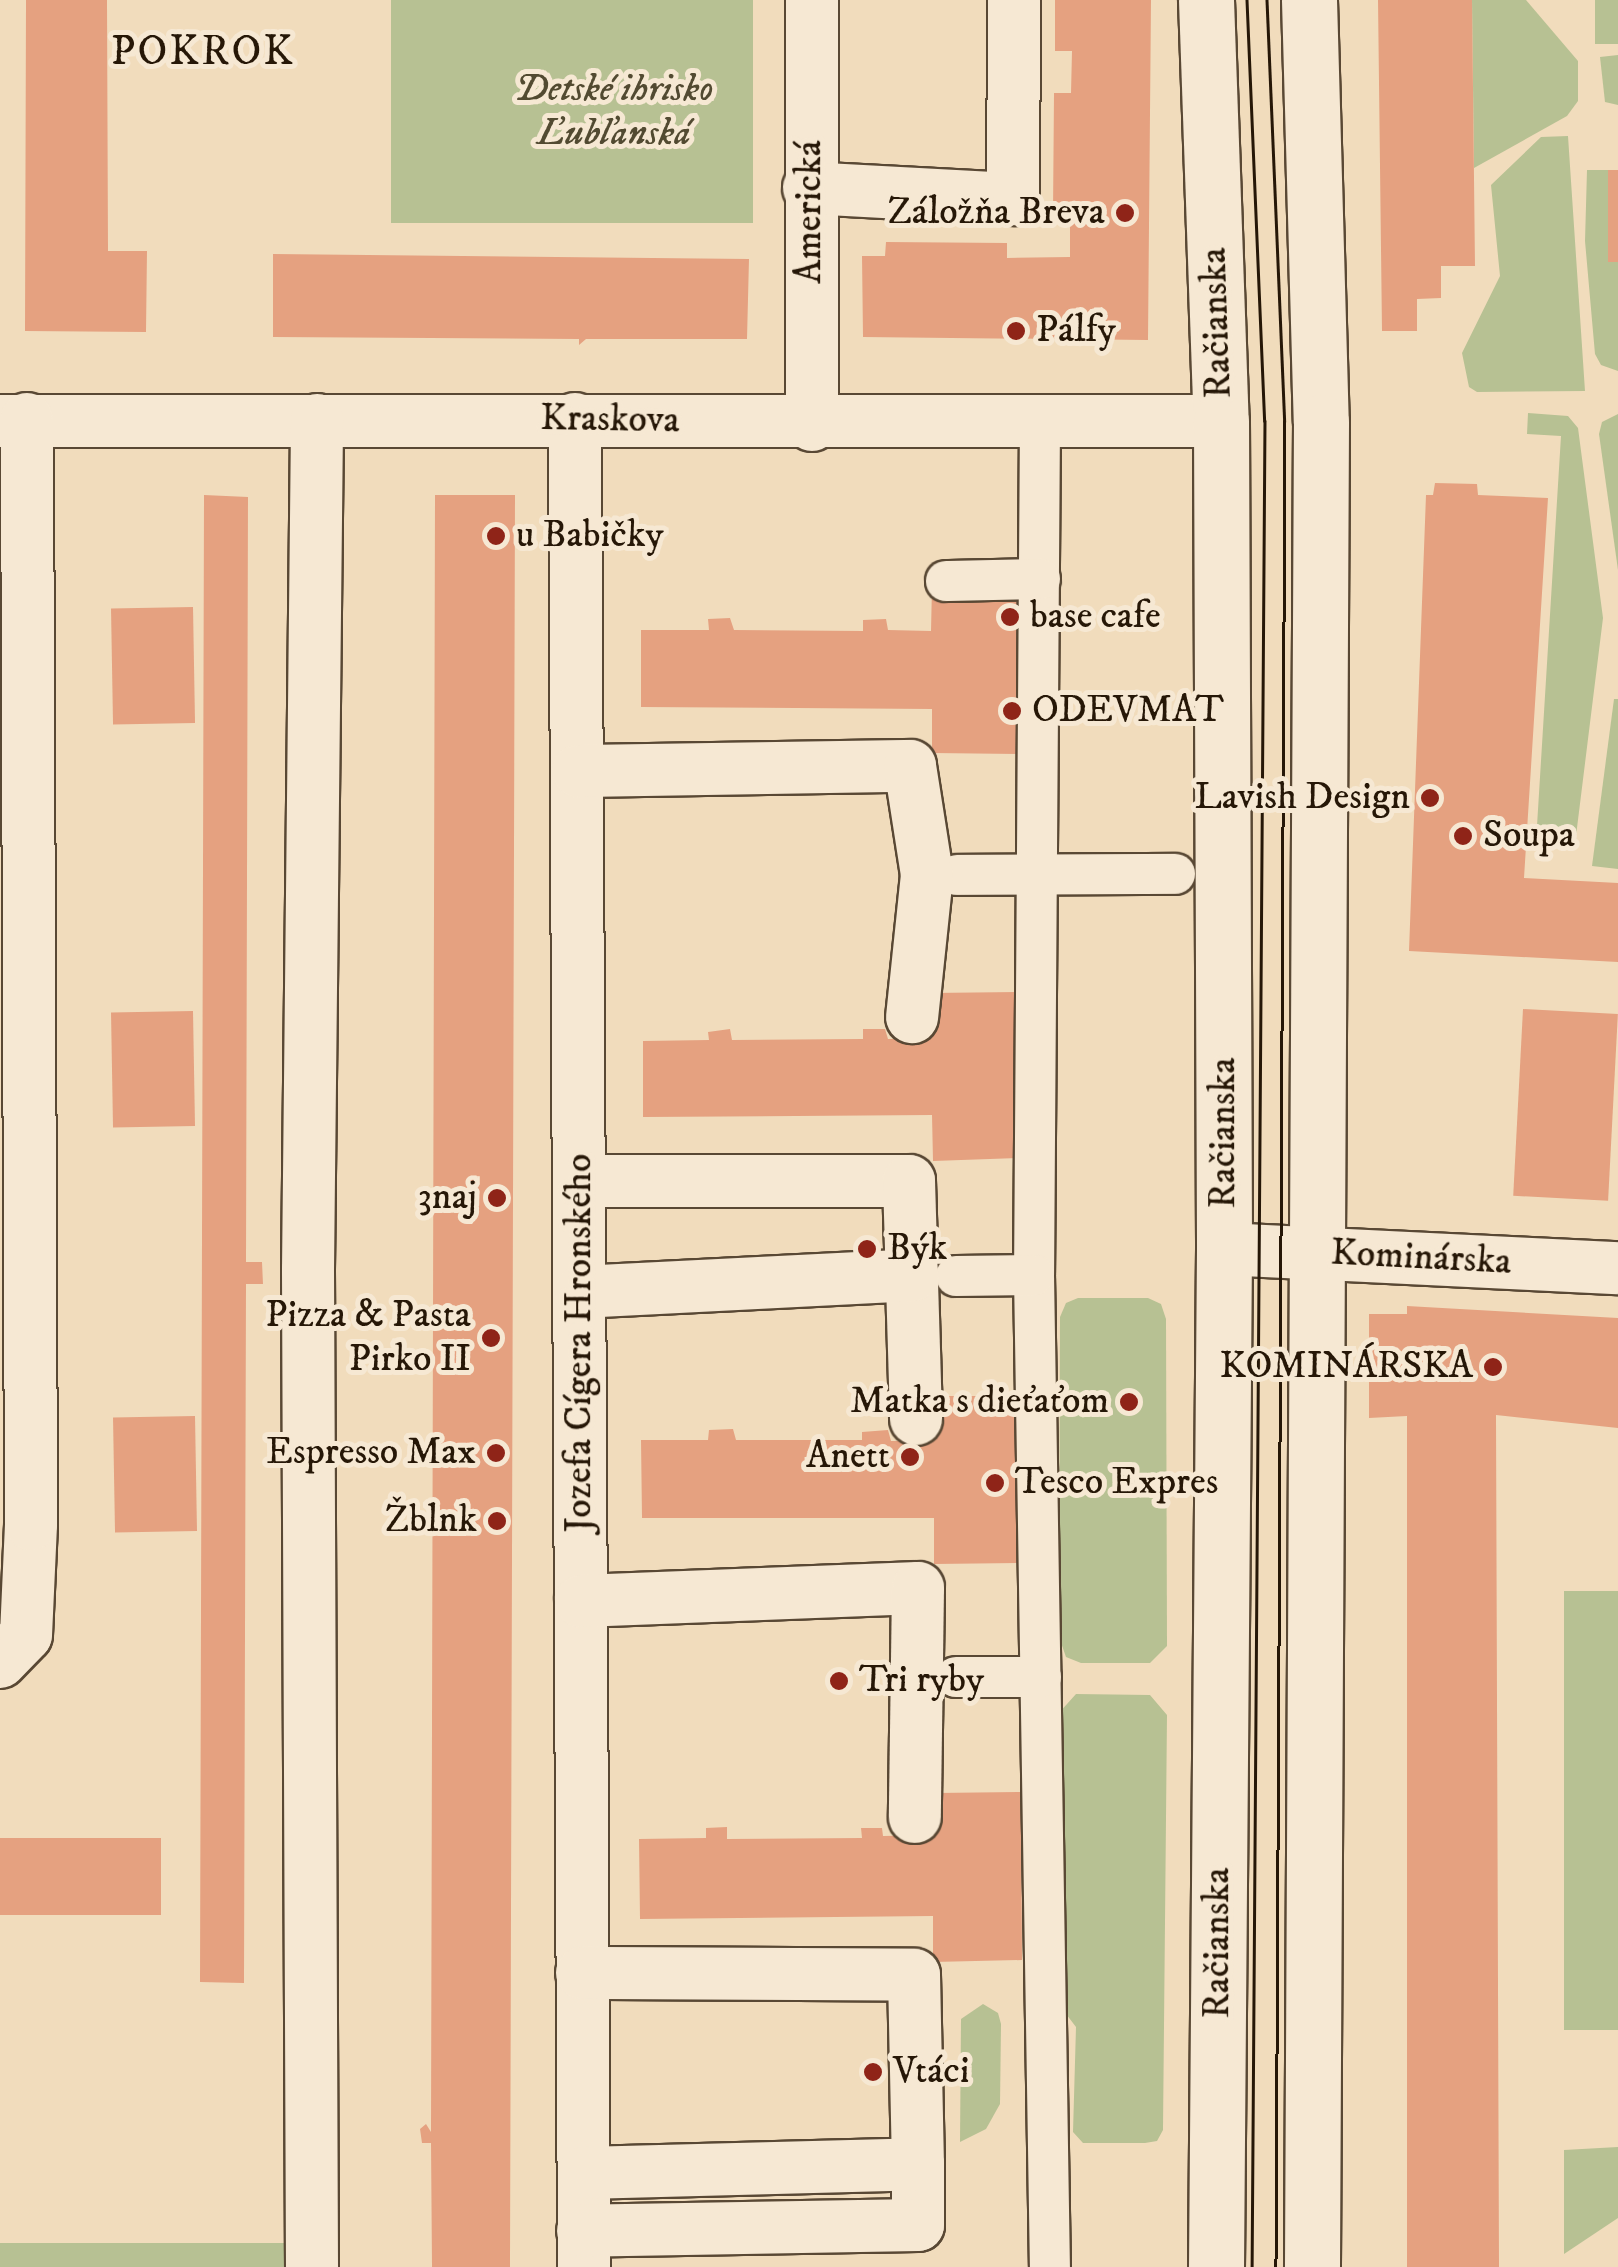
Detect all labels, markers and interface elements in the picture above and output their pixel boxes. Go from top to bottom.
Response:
district label: POKROK [111,27,295,77]
park label: Detské ihrisko Ľubľanská [515,67,713,156]
street label: Americká [787,140,833,284]
place label: Záložňa Breva [887,190,1105,236]
marker: Záložňa Breva [1114,202,1136,224]
street label: Račianska [1192,247,1242,399]
place label: Pálfy [1036,308,1116,354]
marker: Pálfy [1005,320,1027,342]
street label: Kraskova [540,396,680,444]
place label: u Babičky [516,513,664,559]
marker: u Babičky [485,525,507,547]
place label: base cafe [1030,594,1161,640]
marker: base cafe [999,606,1021,628]
place label: ODEVMAT [1032,688,1224,734]
marker: ODEVMAT [1001,700,1023,722]
place label: Lavish Design [1194,775,1410,821]
marker: Lavish Design [1419,787,1441,809]
place label: Soupa [1483,813,1575,859]
marker: Soupa [1452,825,1474,847]
street label: Račianska [1201,1057,1247,1209]
street label: Jozefa Cígera Hronského [557,1154,603,1532]
place label: 3naj [418,1175,477,1221]
marker: 3naj [486,1187,508,1209]
place label: Býk [887,1226,947,1272]
street label: Kominárska [1329,1230,1513,1286]
marker: Býk [856,1238,878,1260]
place label: Pizza & Pasta Pirko II [265,1293,471,1382]
marker: Pizza & Pasta Pirko II [480,1327,502,1349]
place label: KOMINÁRSKA [1220,1344,1473,1390]
marker: KOMINÁRSKA [1482,1356,1504,1378]
place label: Matka s dieťaťom [850,1379,1109,1425]
marker: Matka s dieťaťom [1118,1391,1140,1413]
place label: Espresso Max [266,1430,476,1476]
place label: Anett [806,1434,890,1480]
marker: Espresso Max [485,1442,507,1464]
marker: Anett [899,1446,921,1468]
place label: Tesco Expres [1015,1460,1218,1506]
marker: Tesco Expres [984,1472,1006,1494]
place label: Žblnk [385,1498,477,1544]
marker: Žblnk [486,1510,508,1532]
place label: Tri ryby [859,1658,984,1704]
marker: Tri ryby [828,1670,850,1692]
street label: Račianska [1195,1867,1241,2019]
place label: Vtáci [893,2049,969,2095]
marker: Vtáci [862,2061,884,2083]

